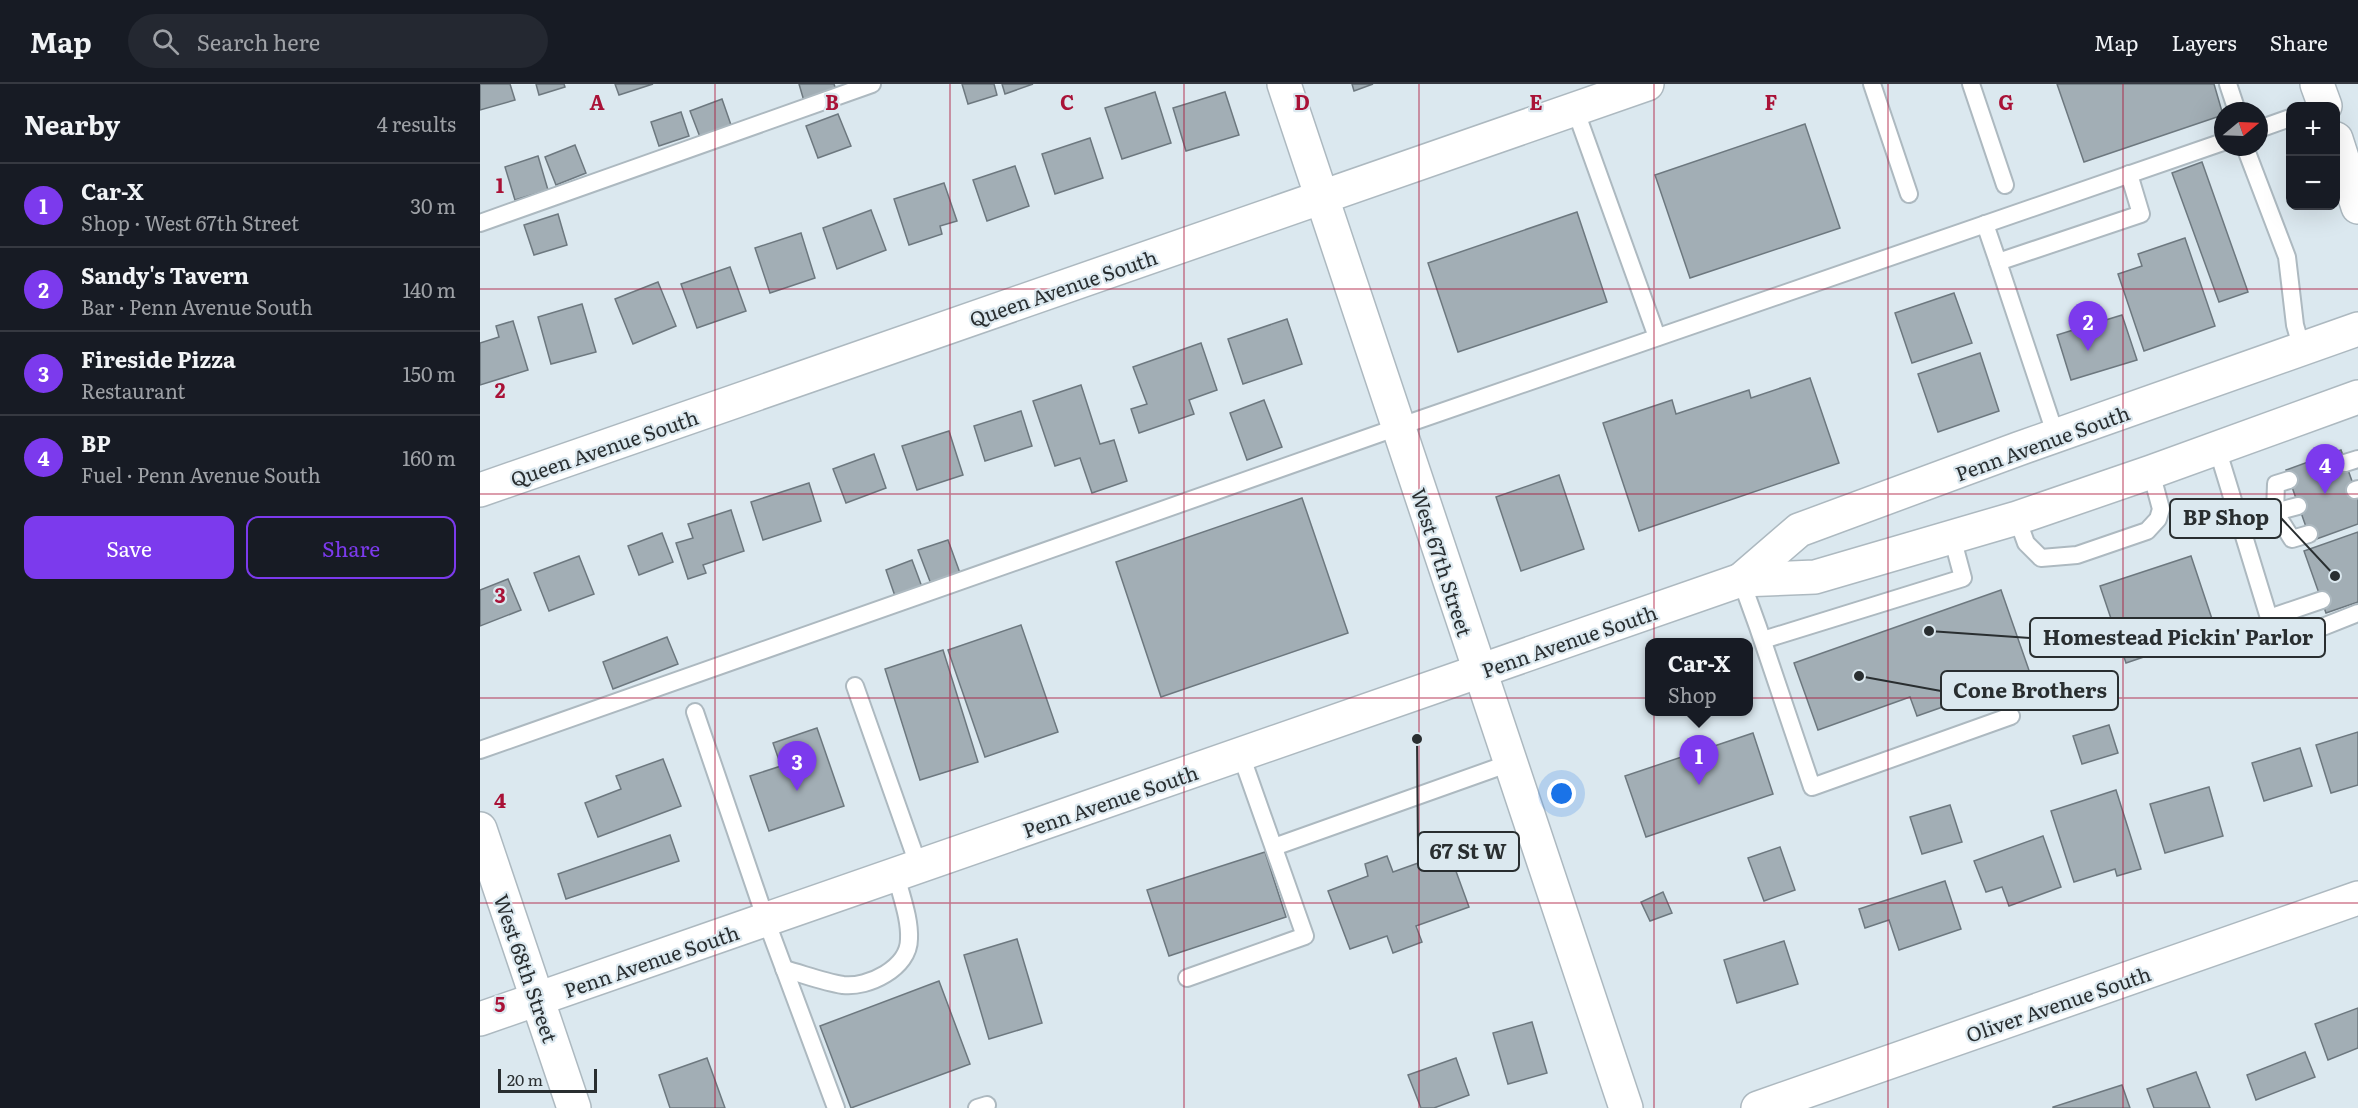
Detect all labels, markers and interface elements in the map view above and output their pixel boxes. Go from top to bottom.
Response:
search box [128,14,548,68]
text: Map [30,20,92,62]
icon: search [149,25,182,58]
text: Search here [197,25,320,58]
text: Map [2094,26,2139,57]
text: Layers [2172,26,2237,57]
text: Share [2270,26,2328,57]
text: A [589,86,605,116]
text: B [825,86,839,116]
text: C [1060,86,1074,116]
text: D [1294,86,1310,116]
text: E [1529,86,1543,116]
text: F [1765,86,1778,116]
text: G [1998,86,2014,116]
north arrow [2214,102,2268,156]
map controls [2286,102,2340,210]
button: + [2286,102,2340,156]
text: Nearby [24,104,120,143]
text: 4 results [377,108,456,138]
button: − [2286,156,2340,210]
text: 1 [496,169,504,199]
text: Car-X [81,174,144,207]
text: 1 [39,190,48,220]
text: 30 m [410,190,456,220]
text: Shop · West 67th Street [81,207,299,237]
street label: Queen Avenue South [965,241,1161,333]
text: Sandy's Tavern [81,258,249,291]
text: 2 [38,274,49,304]
text: 140 m [403,274,456,304]
text: Bar · Penn Avenue South [81,291,313,321]
pin: 2 [2068,302,2108,351]
text: Fireside Pizza [81,342,236,375]
text: 3 [38,358,49,388]
text: 150 m [403,358,456,388]
text: 2 [495,374,506,404]
text: Restaurant [81,375,185,405]
street label: Penn Avenue South [1951,396,2133,488]
street label: Queen Avenue South [506,401,702,493]
text: BP [81,426,111,459]
text: 4 [37,442,50,472]
text: 160 m [402,442,456,472]
pin: 4 [2306,444,2344,494]
text: Fuel · Penn Avenue South [81,459,321,489]
street label: West 67th Street [1405,484,1481,640]
callout: BP Shop [2170,499,2281,538]
text: BP Shop [2183,500,2269,531]
button: Save [24,516,234,579]
button: Share [246,516,456,579]
text: 3 [494,579,506,609]
street label: Penn Avenue South [1477,596,1661,684]
callout: Homestead Pickin' Parlor [2030,618,2325,657]
text: Homestead Pickin' Parlor [2043,620,2314,651]
popup [1645,638,1753,716]
text: Car-X [1668,646,1730,679]
callout: Cone Brothers [1941,671,2118,710]
text: Cone Brothers [1953,673,2107,704]
text: Shop [1668,679,1717,709]
pin: 1 [1680,736,1718,785]
pin: 3 [778,742,816,791]
street label: Penn Avenue South [1018,756,1202,844]
your location [1547,779,1576,808]
text: 4 [494,784,506,814]
callout: 67 St W [1418,832,1519,871]
text: 67 St W [1429,834,1507,865]
street label: West 68th Street [488,890,566,1046]
street label: Penn Avenue South [559,916,743,1004]
street label: Oliver Avenue South [1961,957,2155,1049]
text: 5 [495,988,506,1018]
scale bar [498,1066,597,1094]
text: 20 m [507,1067,543,1091]

